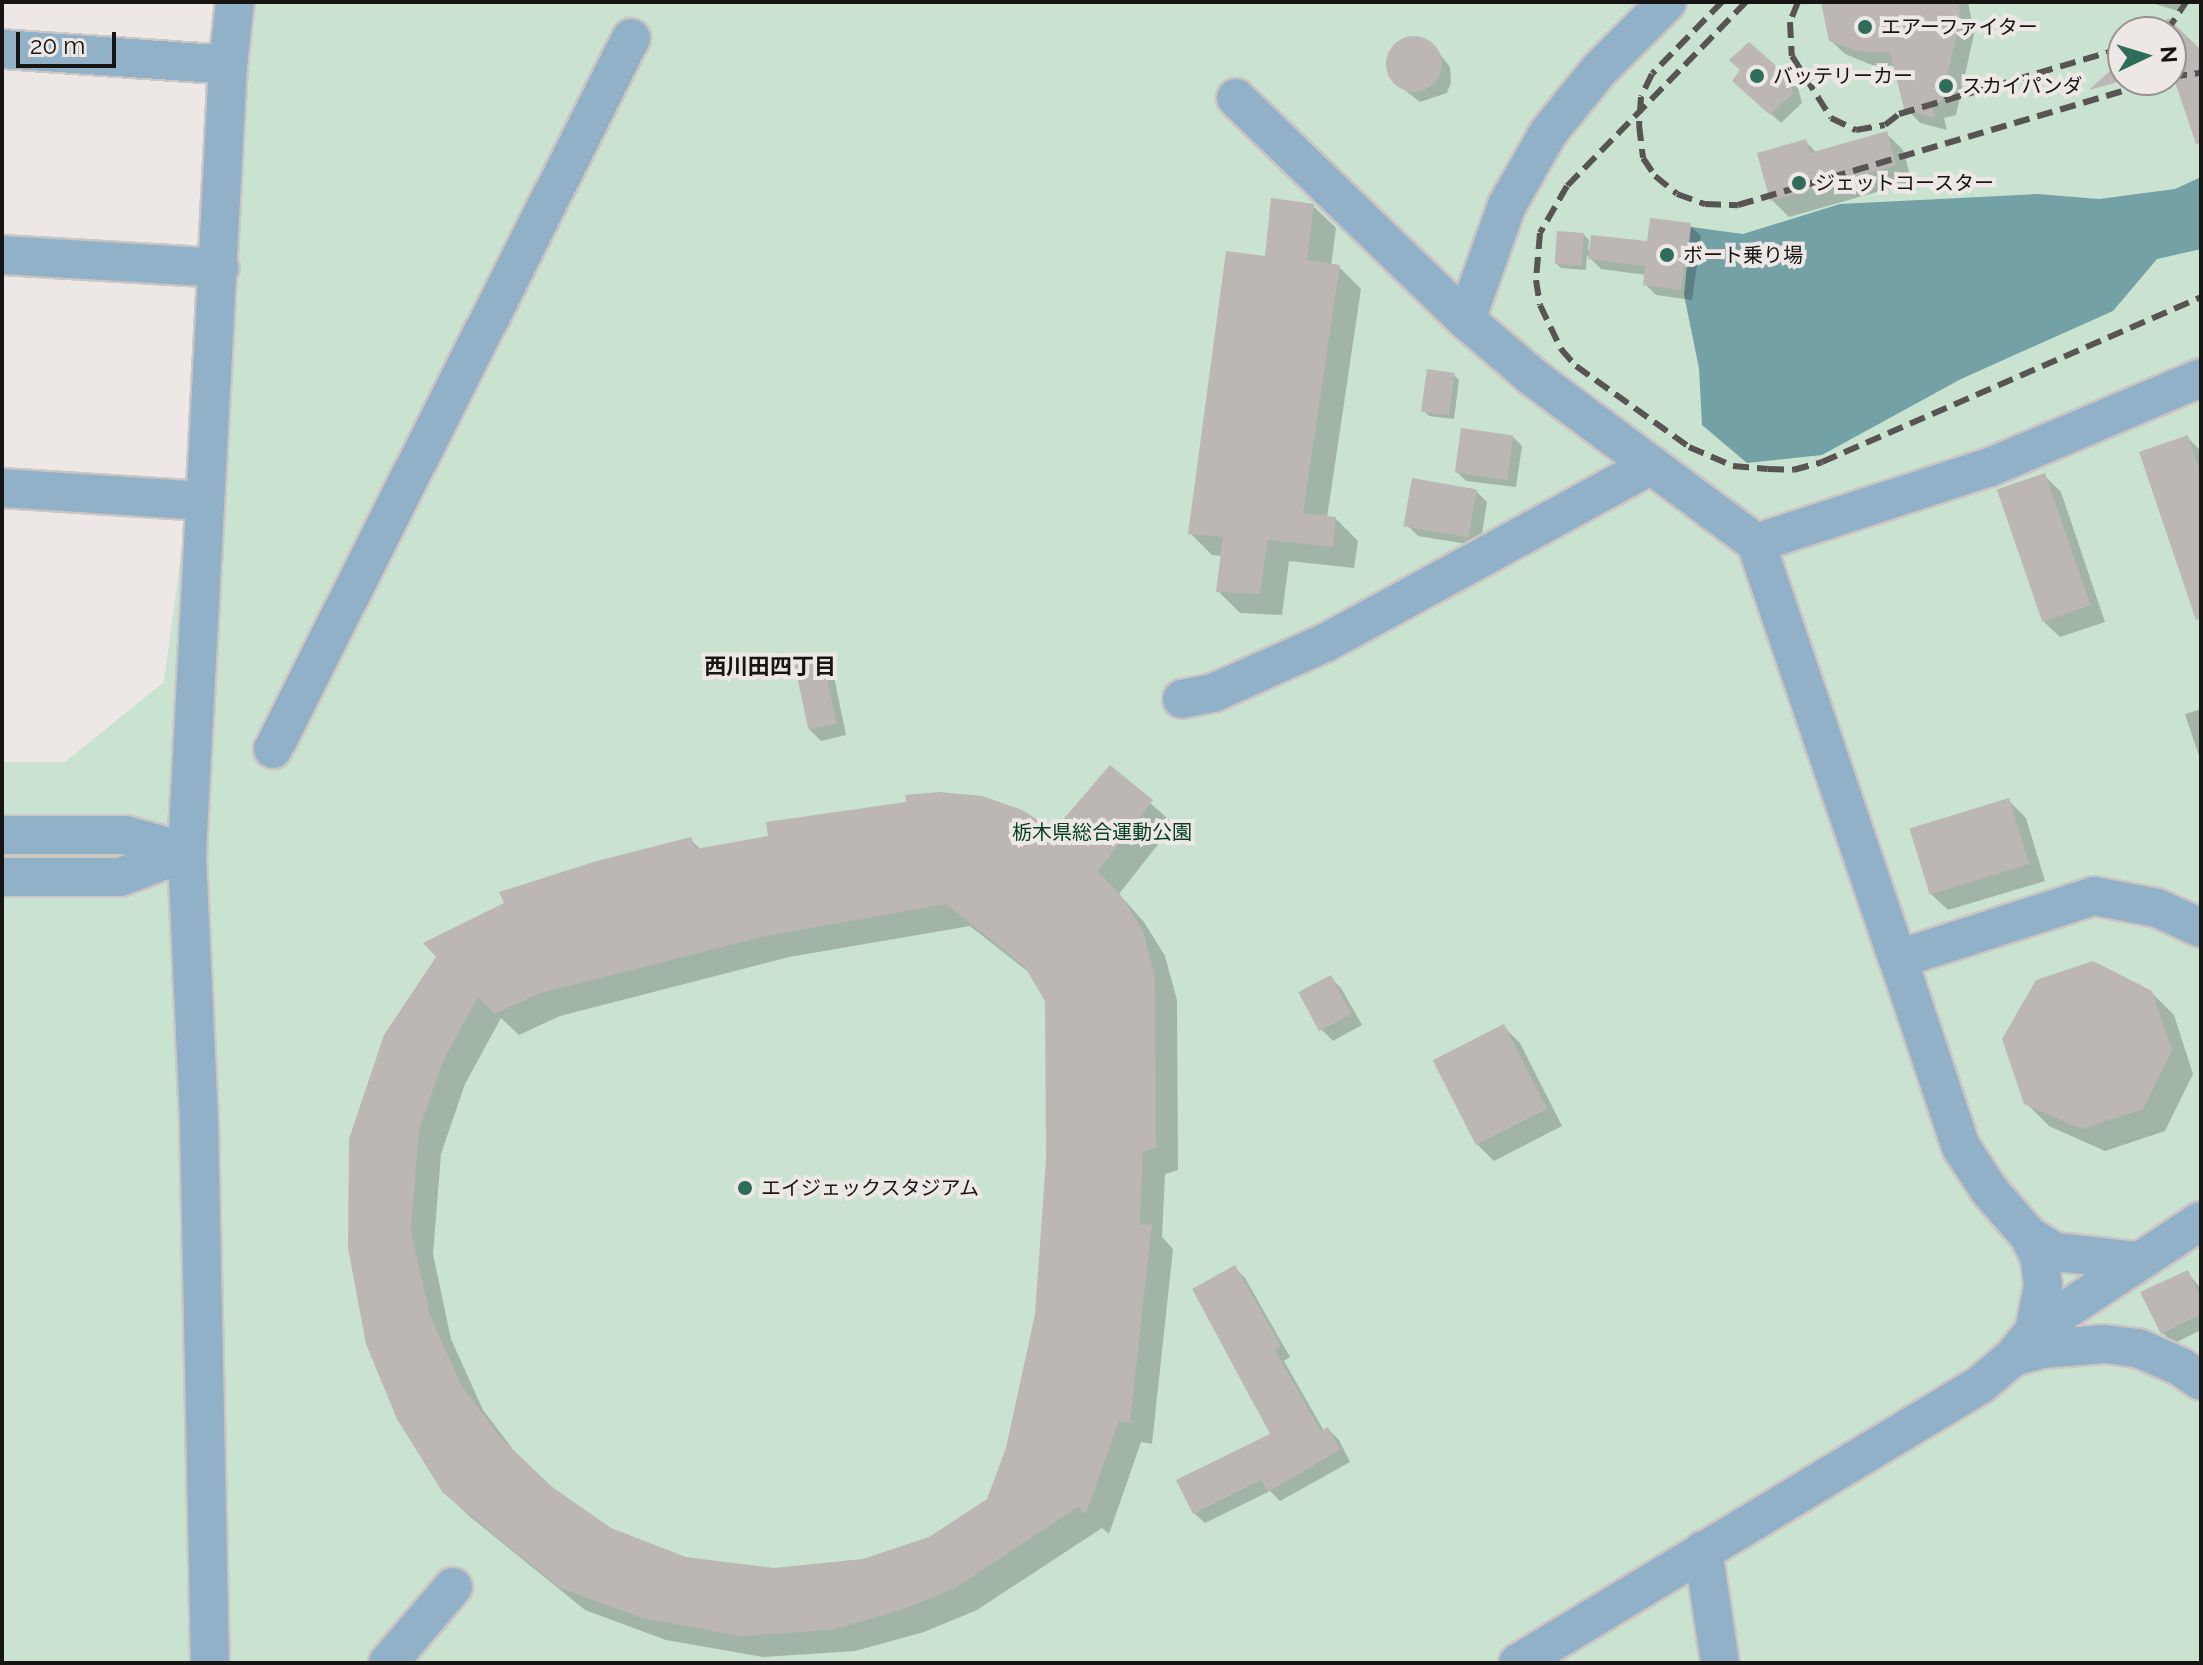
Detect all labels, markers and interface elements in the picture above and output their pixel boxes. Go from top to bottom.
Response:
place label: エアーファイター [1881,15,2040,39]
scale bar [20,16,120,66]
north arrow [2107,16,2187,96]
marker: エアーファイター [1856,18,1874,36]
text: 20 m [30,31,85,60]
text: N [2155,45,2183,64]
place label: バッテリーカー [1773,64,1913,88]
marker: バッテリーカー [1748,67,1766,85]
place label: スカイパンダ [1962,74,2082,98]
marker: スカイパンダ [1937,77,1955,95]
place label: ジェットコースター [1815,171,1995,195]
marker: ジェットコースター [1790,174,1808,192]
place label: ボート乗り場 [1683,243,1803,267]
marker: ボート乗り場 [1658,246,1676,264]
district label: 西川田四丁目 [704,654,836,680]
park label: 栃木県総合運動公園 [1012,820,1192,844]
place label: エイジェックスタジアム [761,1176,981,1200]
marker: エイジェックスタジアム [736,1179,754,1197]

